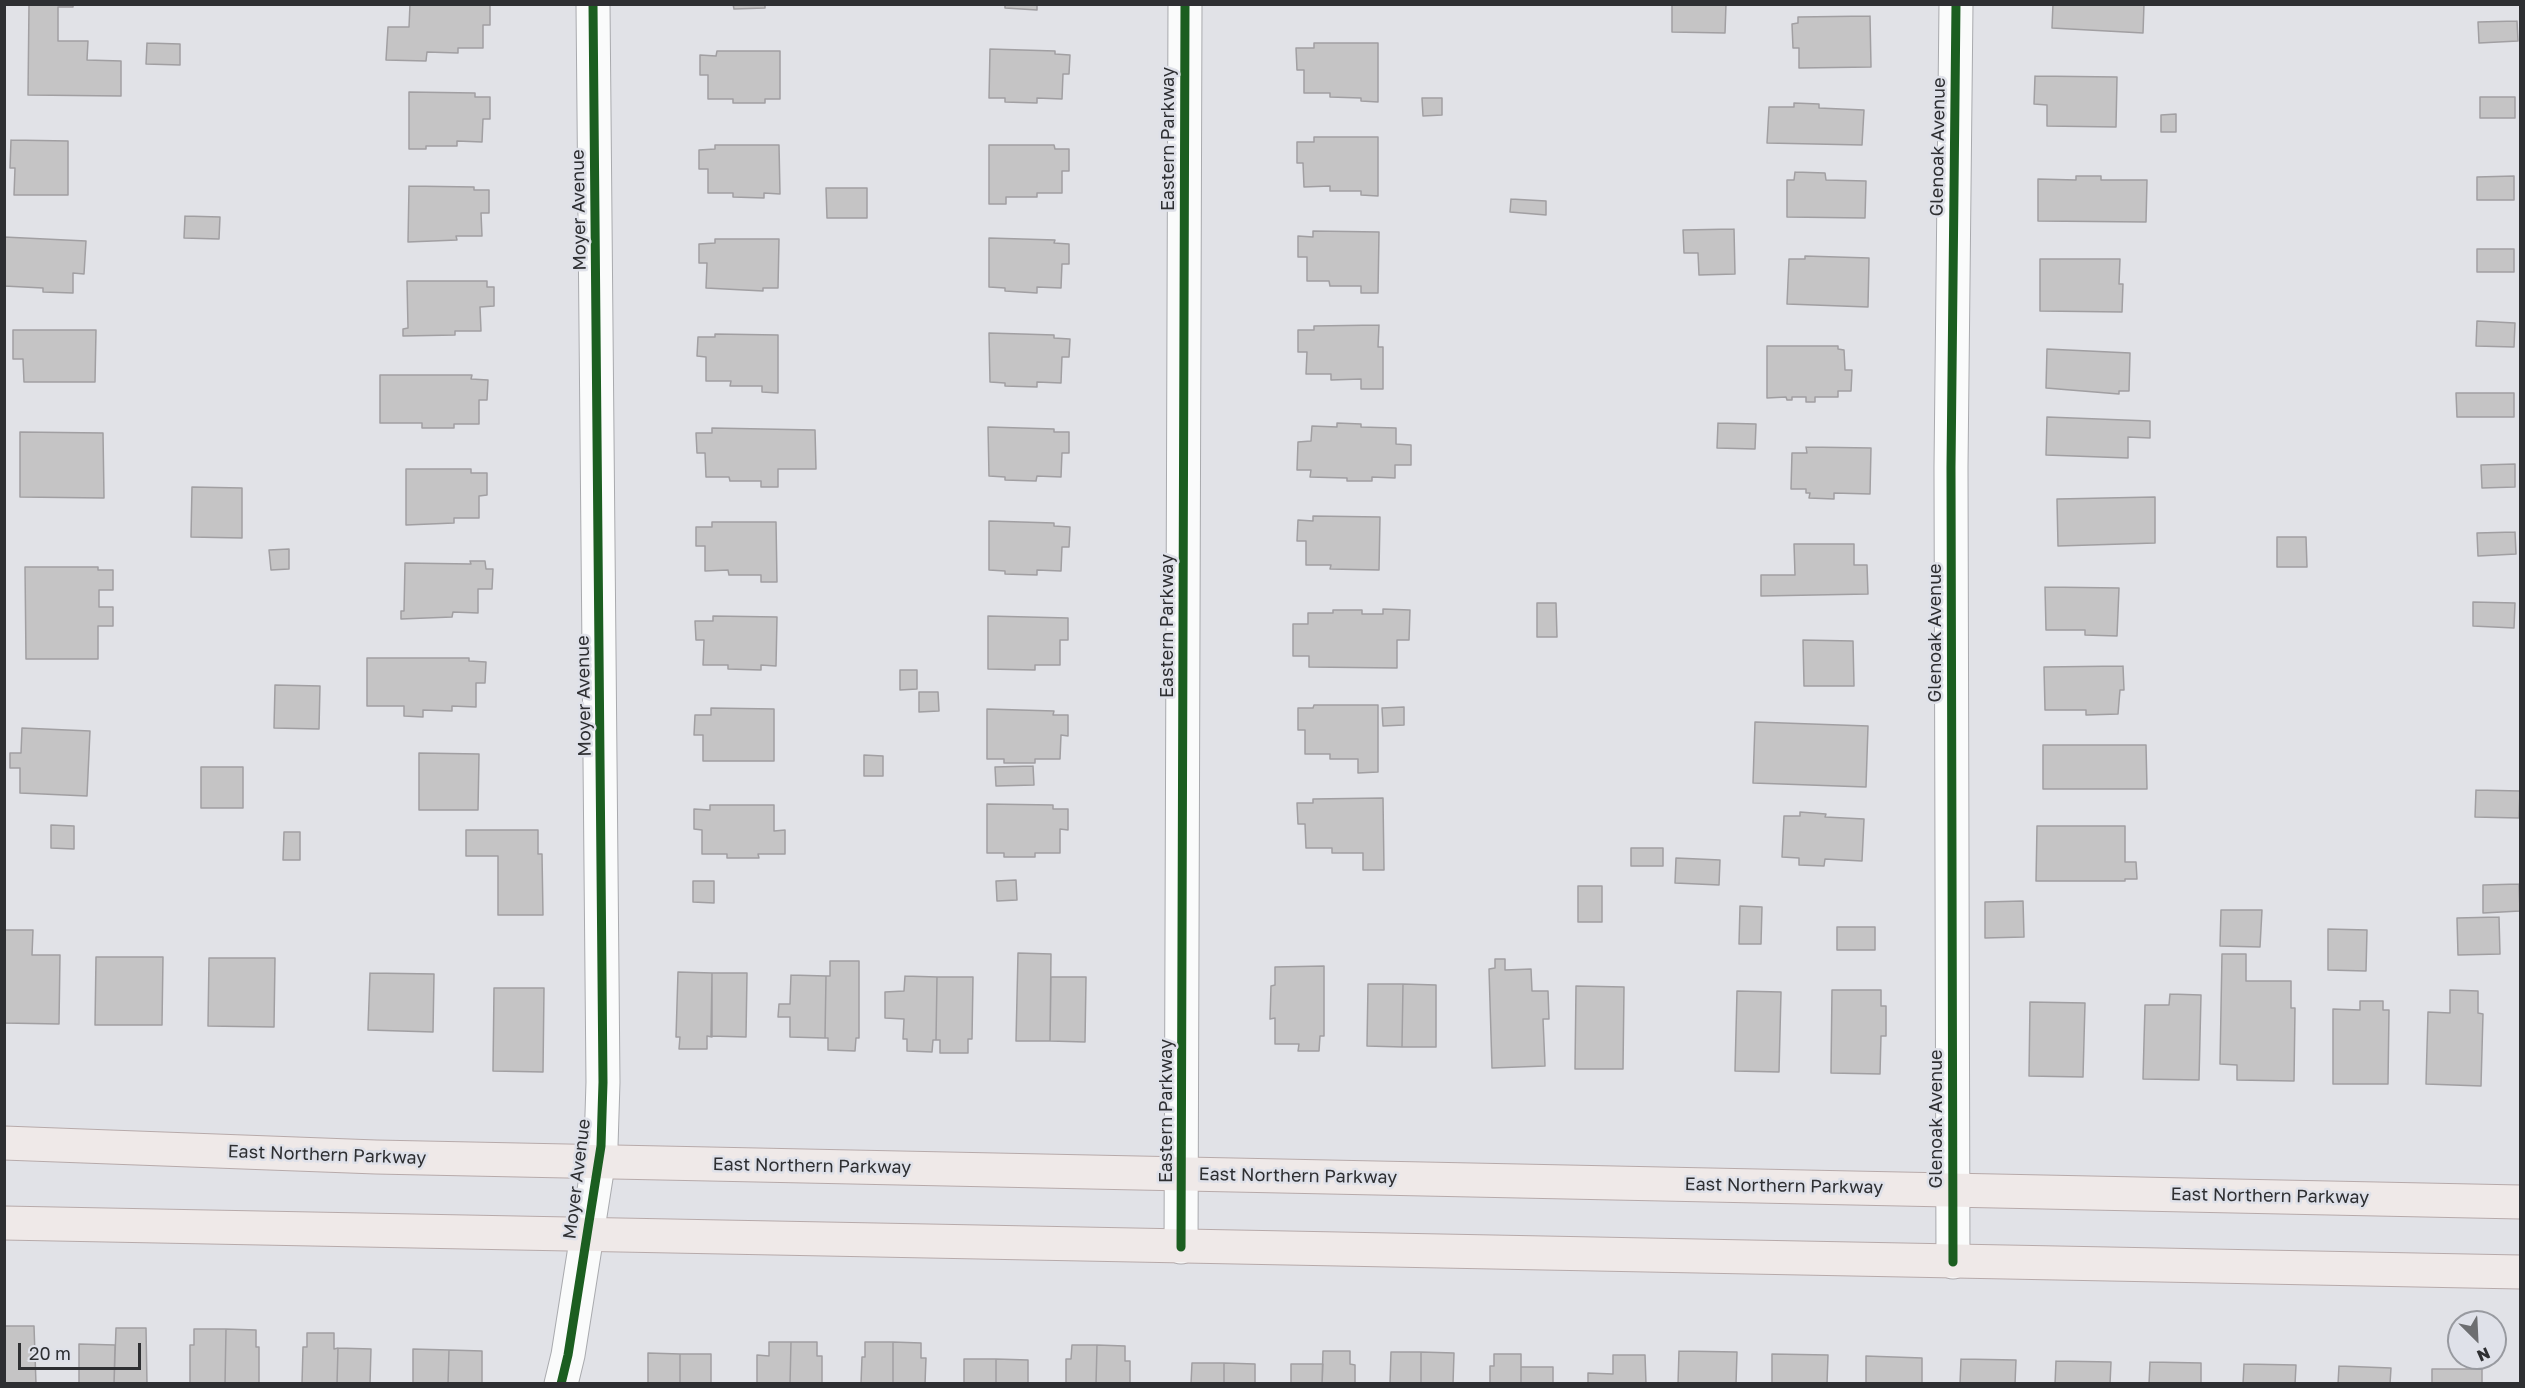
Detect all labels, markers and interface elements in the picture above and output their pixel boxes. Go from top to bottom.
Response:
street label: Eastern Parkway [1157,67,1179,211]
street label: Glenoak Avenue [1926,77,1950,217]
street label: Moyer Avenue [567,149,591,271]
street label: Eastern Parkway [1156,554,1178,698]
street label: Glenoak Avenue [1924,564,1946,702]
street label: Moyer Avenue [572,635,596,757]
street label: Eastern Parkway [1155,1039,1177,1183]
street label: Glenoak Avenue [1925,1050,1947,1188]
street label: Moyer Avenue [559,1118,595,1240]
street label: East Northern Parkway [227,1141,427,1169]
street label: East Northern Parkway [713,1153,911,1179]
street label: East Northern Parkway [1199,1163,1397,1189]
street label: East Northern Parkway [1685,1173,1883,1199]
street label: East Northern Parkway [2171,1183,2369,1209]
north arrow [2447,1310,2507,1370]
scale bar [21,1331,144,1369]
text: 20 m [29,1342,71,1364]
text: N [2474,1343,2493,1366]

